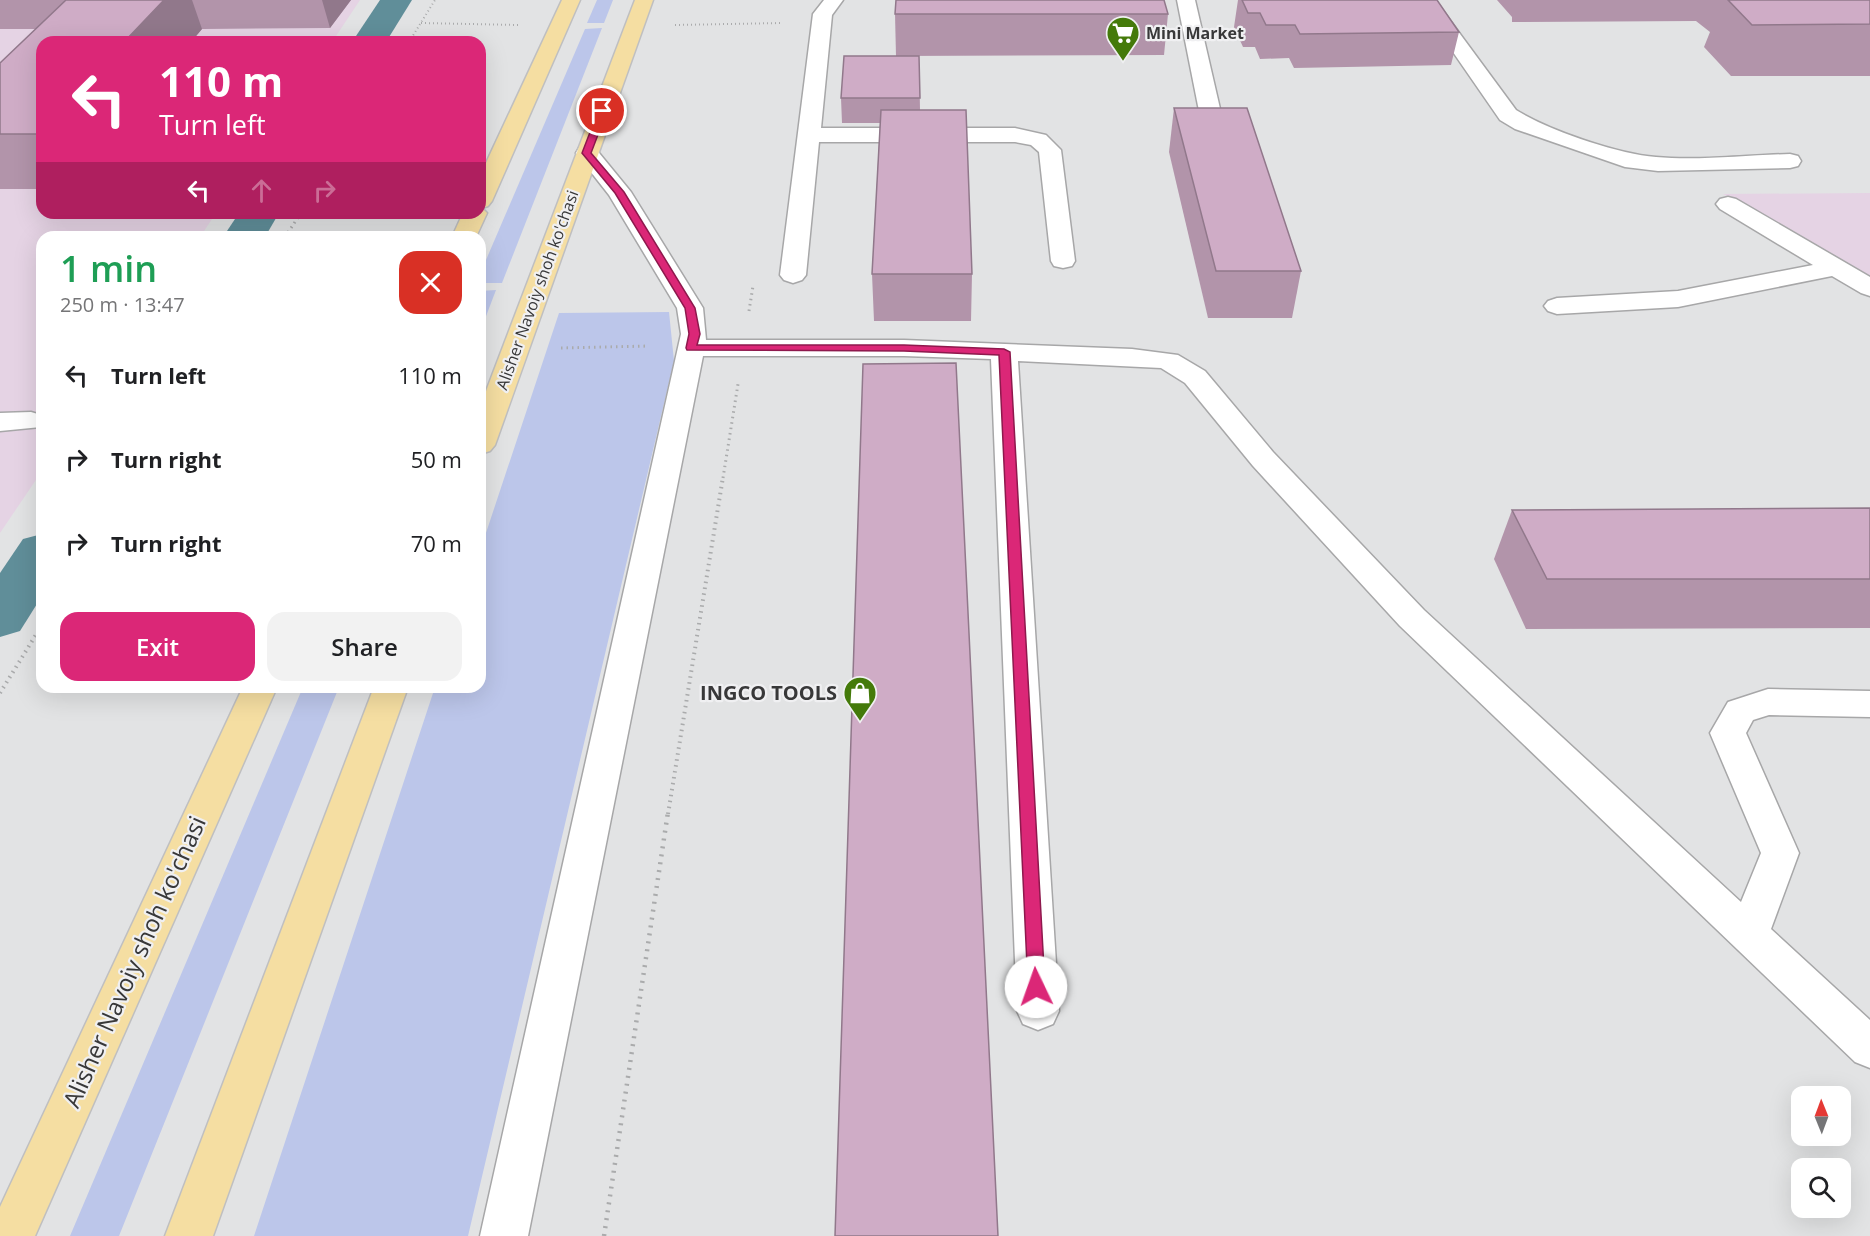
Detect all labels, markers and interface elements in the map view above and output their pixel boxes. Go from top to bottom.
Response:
supermarket icon: Mini Market [1105,15,1141,62]
place label: Mini Market [1146,22,1244,44]
text: 110 m [159,52,283,109]
icon: left [60,60,138,138]
pin [576,85,627,136]
icon: arrive [585,94,618,127]
text: Turn left [159,106,266,143]
icon: left [182,174,215,207]
icon: ahead [245,174,278,207]
icon: right [308,174,341,207]
street label: Alisher Navoiy shoh ko'chasi [491,187,583,393]
text: 1 min [60,244,157,293]
button: close [399,251,462,314]
text: 250 m · 13:47 [60,291,185,318]
icon: left [60,359,93,392]
text: Turn left [111,360,206,390]
text: 110 m [398,360,462,390]
icon: right [60,443,93,476]
text: Turn right [111,444,222,474]
text: 50 m [411,444,462,474]
icon: right [60,527,93,560]
text: Turn right [111,528,222,558]
text: 70 m [411,528,462,558]
button: Exit [60,612,255,681]
button: Share [267,612,462,681]
shop icon: INGCO TOOLS [842,675,878,722]
place label: INGCO TOOLS [700,679,837,706]
street label: Alisher Navoiy shoh ko'chasi [54,810,213,1112]
position arrow [1004,955,1068,1019]
north arrow [1791,1086,1851,1146]
map controls [1791,1086,1851,1218]
button: search [1791,1158,1851,1218]

